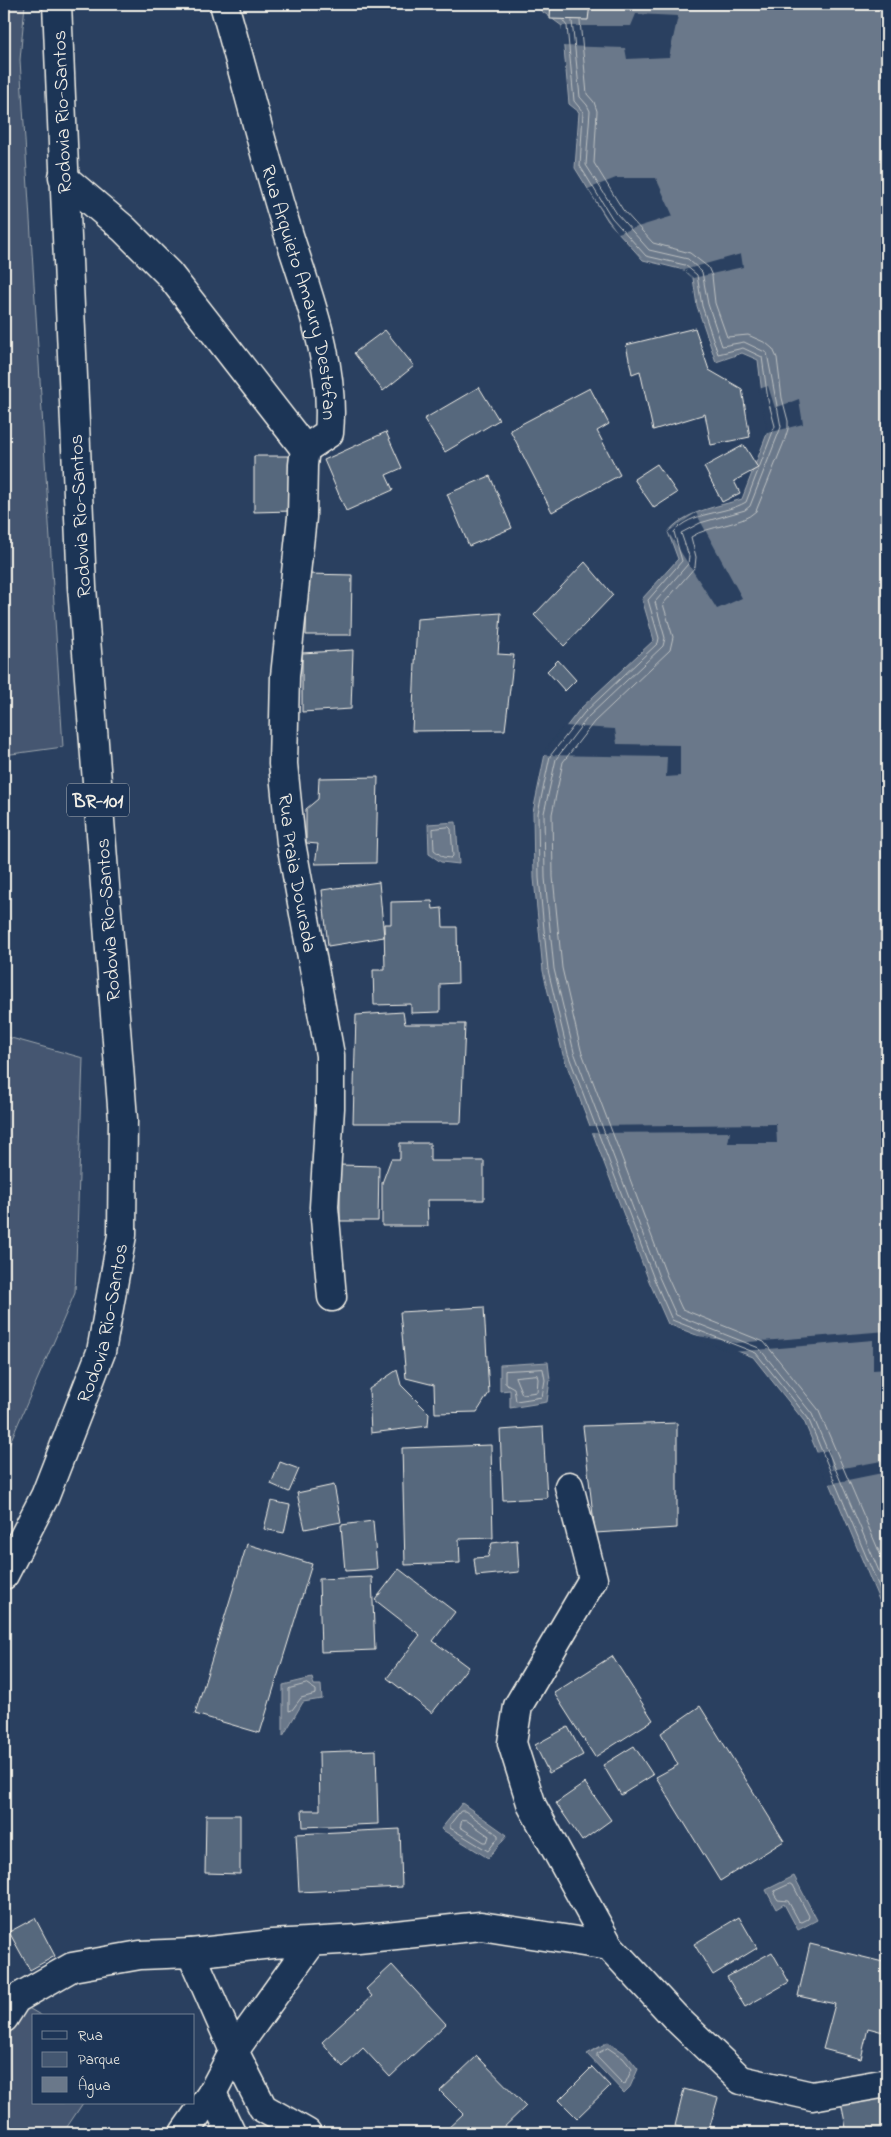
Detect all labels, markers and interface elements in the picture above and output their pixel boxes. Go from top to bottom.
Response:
street label: Rodovia Rio-Santos [46,30,81,194]
street label: Rua Arquieto Amaury Destefan [252,162,342,420]
street label: Rodovia Rio-Santos [63,433,100,598]
road number: BR-101 [67,784,129,816]
street label: Rua Praia Dourada [269,792,323,955]
street label: Rodovia Rio-Santos [89,837,130,1002]
street label: Rodovia Rio-Santos [70,1241,137,1408]
legend [32,2014,195,2104]
text: Rua [78,2025,103,2047]
text: Parque [78,2049,120,2071]
text: Água [78,2075,111,2098]

